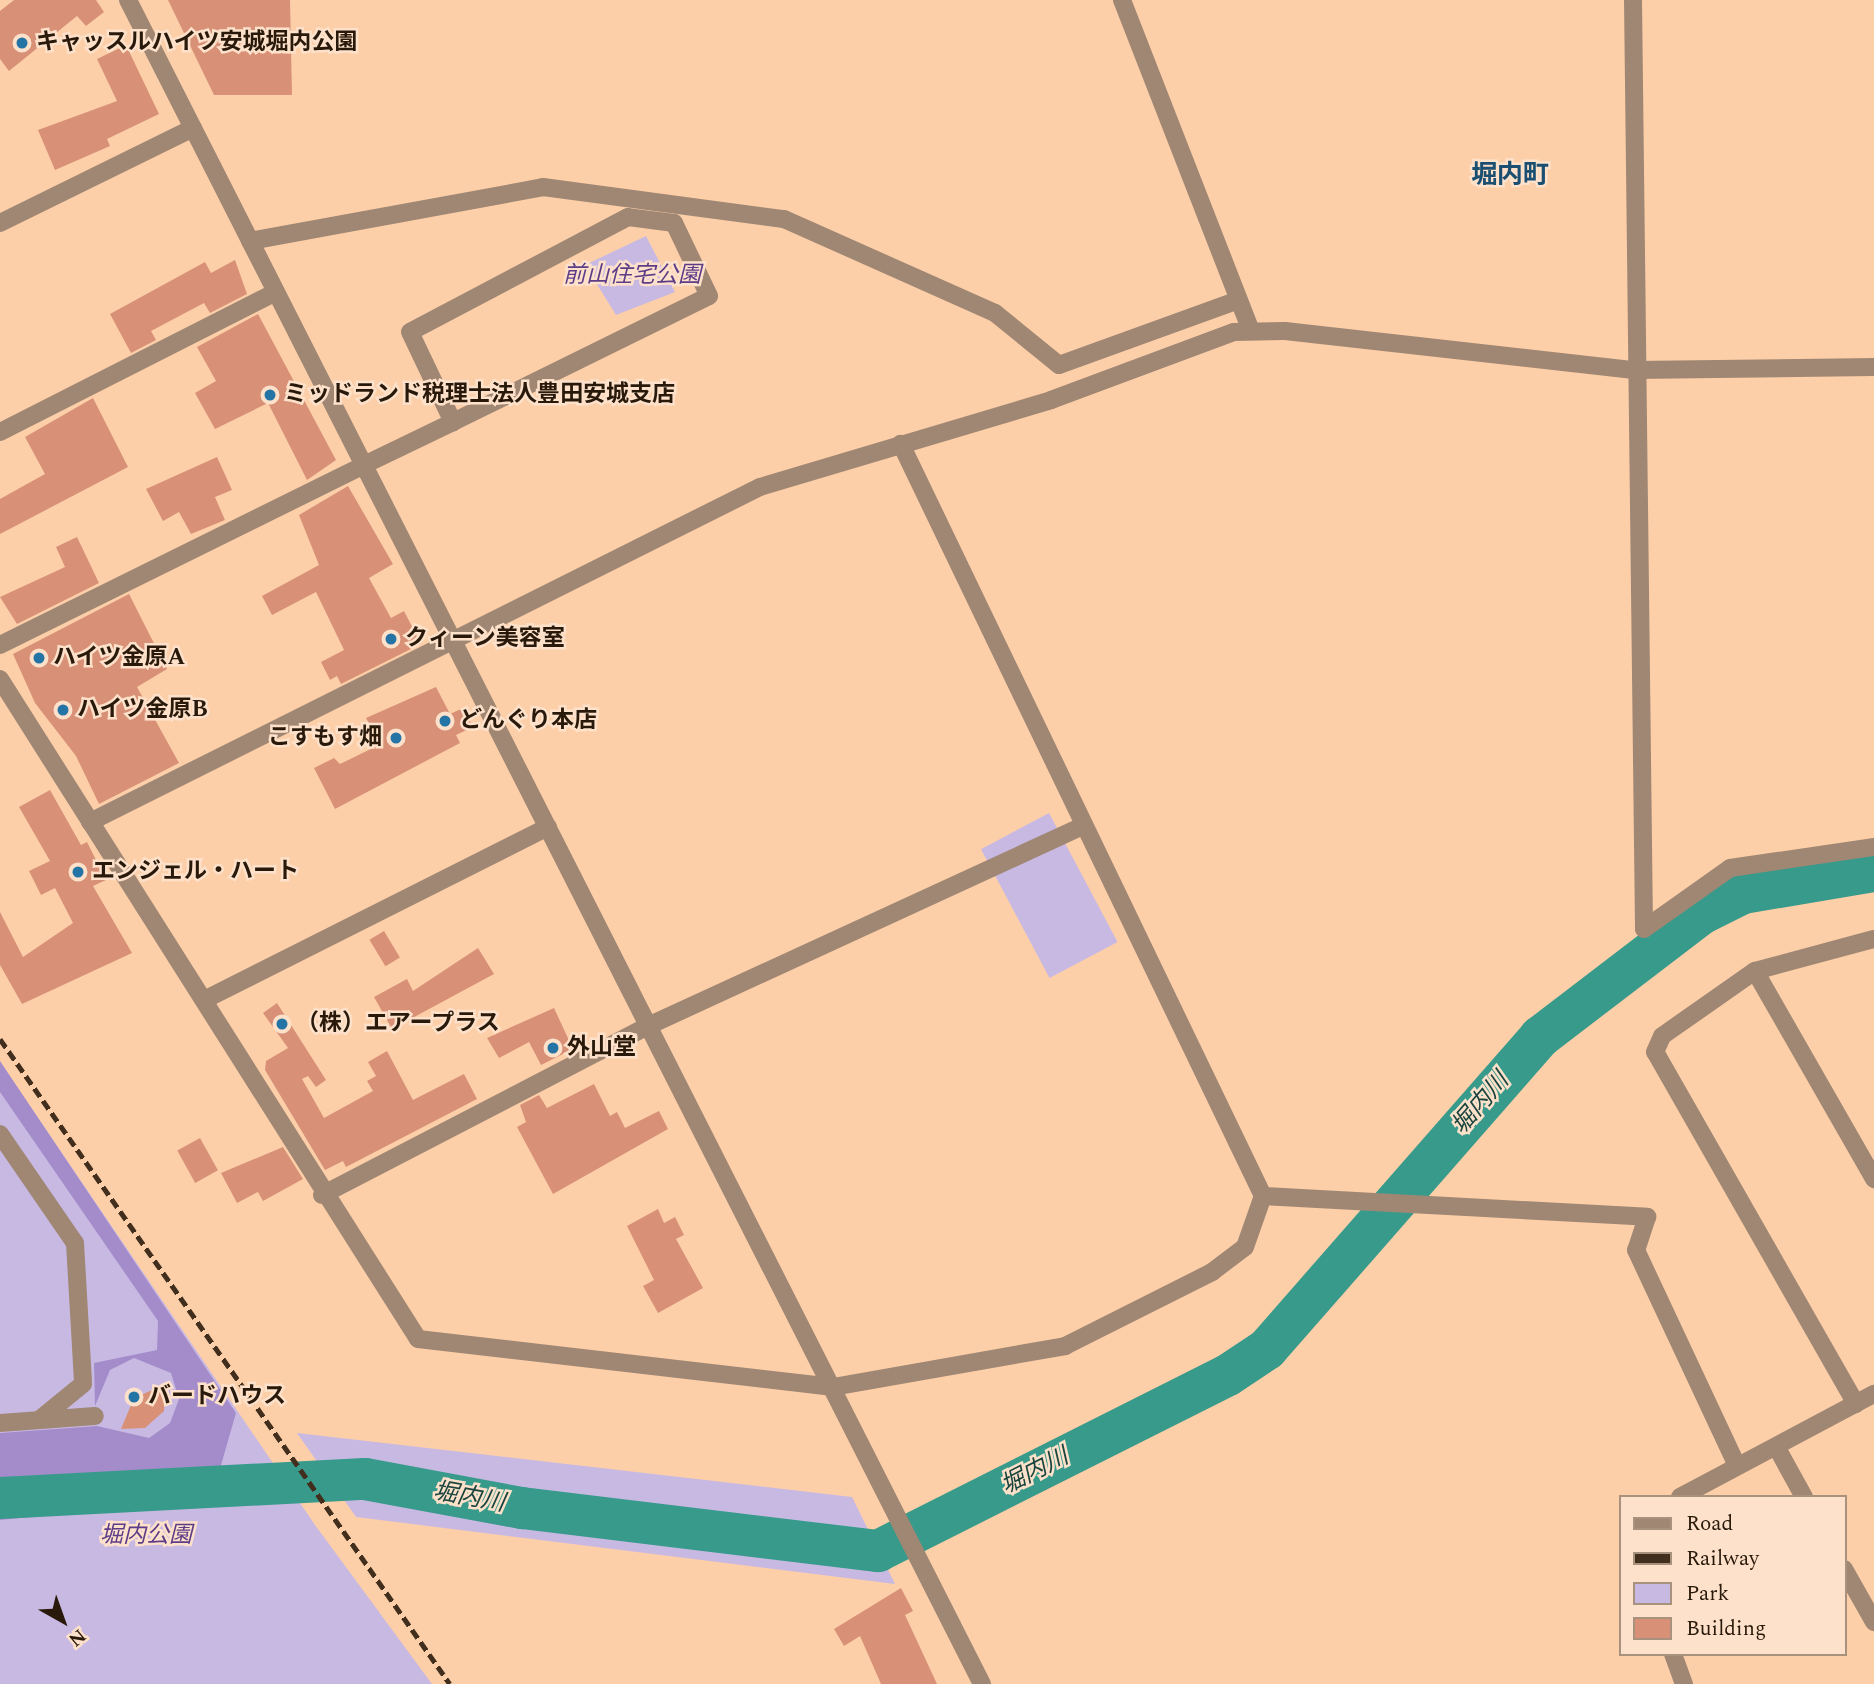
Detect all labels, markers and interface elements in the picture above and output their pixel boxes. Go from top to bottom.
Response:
place label: キャッスルハイツ安城堀内公園 [36,29,358,57]
marker: キャッスルハイツ安城堀内公園 [14,35,30,51]
district label: 堀内町 [1471,160,1549,192]
park label: 前山住宅公園 [563,262,701,290]
place label: ミッドランド税理士法人豊田安城支店 [284,381,675,409]
marker: ミッドランド税理士法人豊田安城支店 [262,387,278,403]
place label: クィーン美容室 [405,625,566,653]
marker: クィーン美容室 [383,631,399,647]
place label: ハイツ金原A [53,644,186,672]
marker: ハイツ金原A [31,650,47,666]
place label: ハイツ金原B [77,696,208,724]
marker: ハイツ金原B [55,702,71,718]
place label: どんぐり本店 [459,707,597,735]
marker: どんぐり本店 [437,713,453,729]
place label: こすもす畑 [267,724,382,752]
marker: こすもす畑 [388,730,404,746]
place label: エンジェル・ハート [92,858,299,886]
marker: エンジェル・ハート [70,864,86,880]
place label: （株）エアープラス [296,1010,502,1038]
marker: （株）エアープラス [274,1016,290,1032]
place label: 外山堂 [567,1034,636,1062]
marker: 外山堂 [545,1040,561,1056]
water label: 堀内川 [1447,1067,1515,1141]
place label: バードハウス [148,1383,286,1411]
marker: バードハウス [126,1389,142,1405]
water label: 堀内川 [996,1443,1074,1501]
water label: 堀内川 [431,1478,507,1518]
legend [1618,1495,1846,1656]
text: Road [1686,1508,1733,1540]
park label: 堀内公園 [100,1522,192,1550]
text: Railway [1686,1543,1759,1575]
text: Park [1686,1578,1729,1610]
north arrow [28,1586,98,1656]
text: Building [1686,1613,1766,1645]
text: N [62,1621,92,1654]

